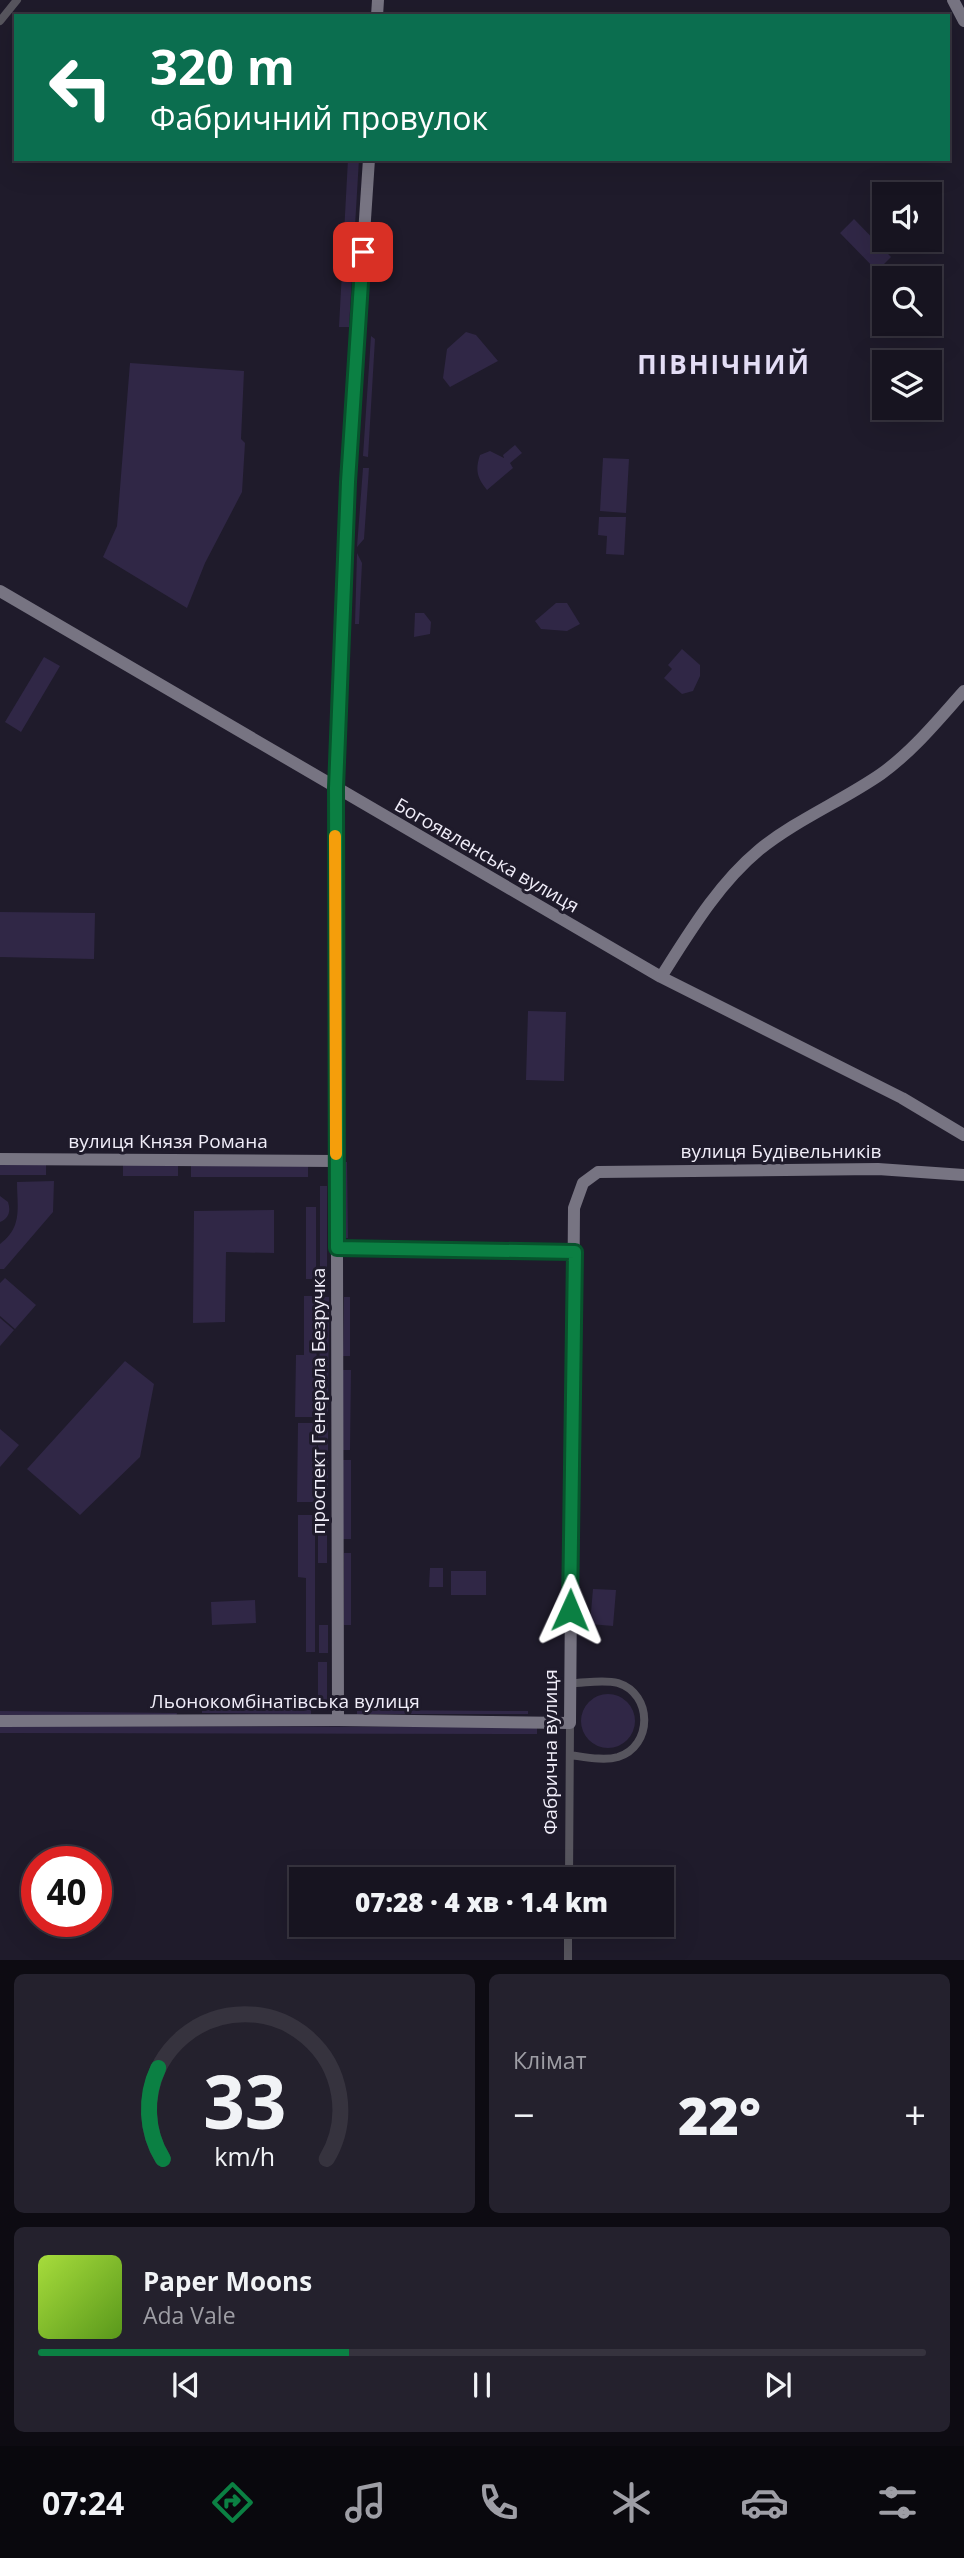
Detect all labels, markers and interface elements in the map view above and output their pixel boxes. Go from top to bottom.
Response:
text: 320 m [150,33,295,99]
icon: left [35,42,126,133]
text: Фабричний провулок [150,96,488,139]
map controls [872,182,942,420]
button: sound [872,182,942,252]
pin [333,222,393,282]
icon: arrive [344,233,382,271]
button: search [872,266,942,336]
district label: ПІВНІЧНИЙ [637,346,811,382]
button: layers [872,350,942,420]
street label: Богоявленська вулиця [390,791,584,919]
street label: вулиця Князя Романа [68,1128,268,1154]
street label: вулиця Будівельників [681,1138,882,1164]
street label: проспект Генерала Безручка [305,1268,331,1534]
position arrow [533,1573,607,1647]
street label: Фабрична вулиця [537,1669,563,1835]
street label: Льонокомбінатівська вулиця [150,1688,420,1714]
speed limit sign: 40 [21,1846,112,1937]
text: 07:28 · 4 хв · 1.4 km [355,1884,608,1920]
text: Клімат [513,2044,586,2076]
text: 33 [203,2052,286,2151]
text: 22° [678,2079,761,2150]
text: − [513,2088,535,2140]
text: + [904,2088,926,2140]
text: km/h [214,2139,275,2173]
text: Paper Moons [143,2263,312,2299]
text: Ada Vale [143,2299,236,2331]
icon: previous [167,2366,205,2404]
icon: pause [463,2366,501,2404]
icon: next [759,2366,797,2404]
icon: directions [208,2478,257,2527]
icon: music [341,2478,390,2527]
icon: phone [474,2478,523,2527]
icon: climate [607,2478,656,2527]
icon: car [740,2478,789,2527]
icon: filters [873,2478,922,2527]
text: 07:24 [42,2481,124,2524]

